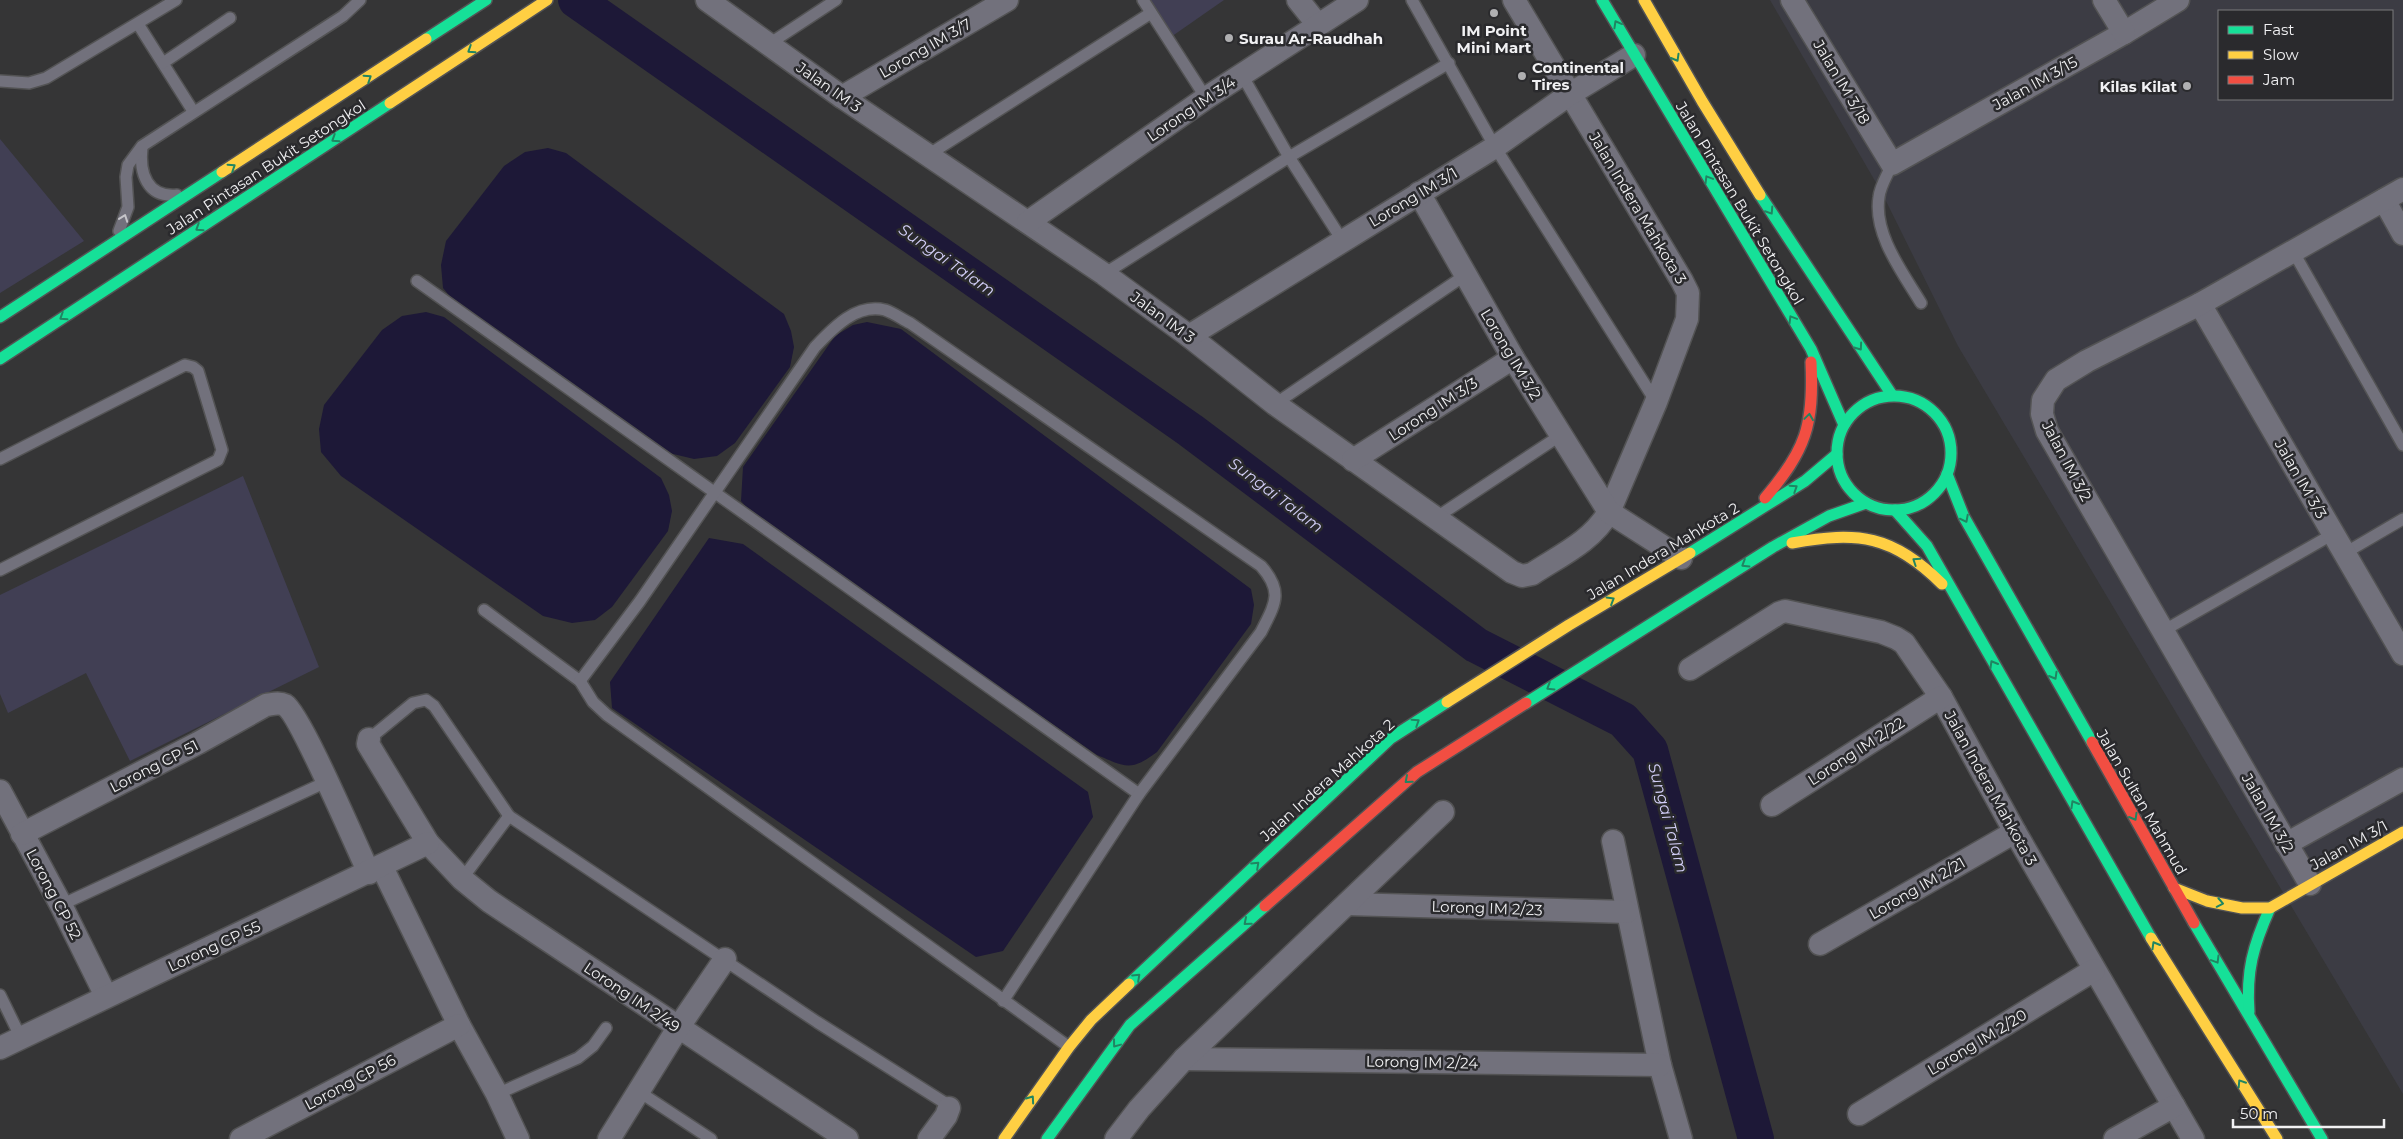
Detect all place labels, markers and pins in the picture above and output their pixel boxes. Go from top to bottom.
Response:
marker: IM Point Mini Mart [1488,7,1500,19]
place label: IM Point Mini Mart [1457,21,1532,57]
place label: Surau Ar-Raudhah [1239,29,1383,48]
marker: Surau Ar-Raudhah [1223,32,1235,44]
place label: Continental Tires [1532,58,1624,94]
marker: Continental Tires [1516,70,1528,82]
place label: Kilas Kilat [2099,77,2177,96]
marker: Kilas Kilat [2181,80,2193,92]

